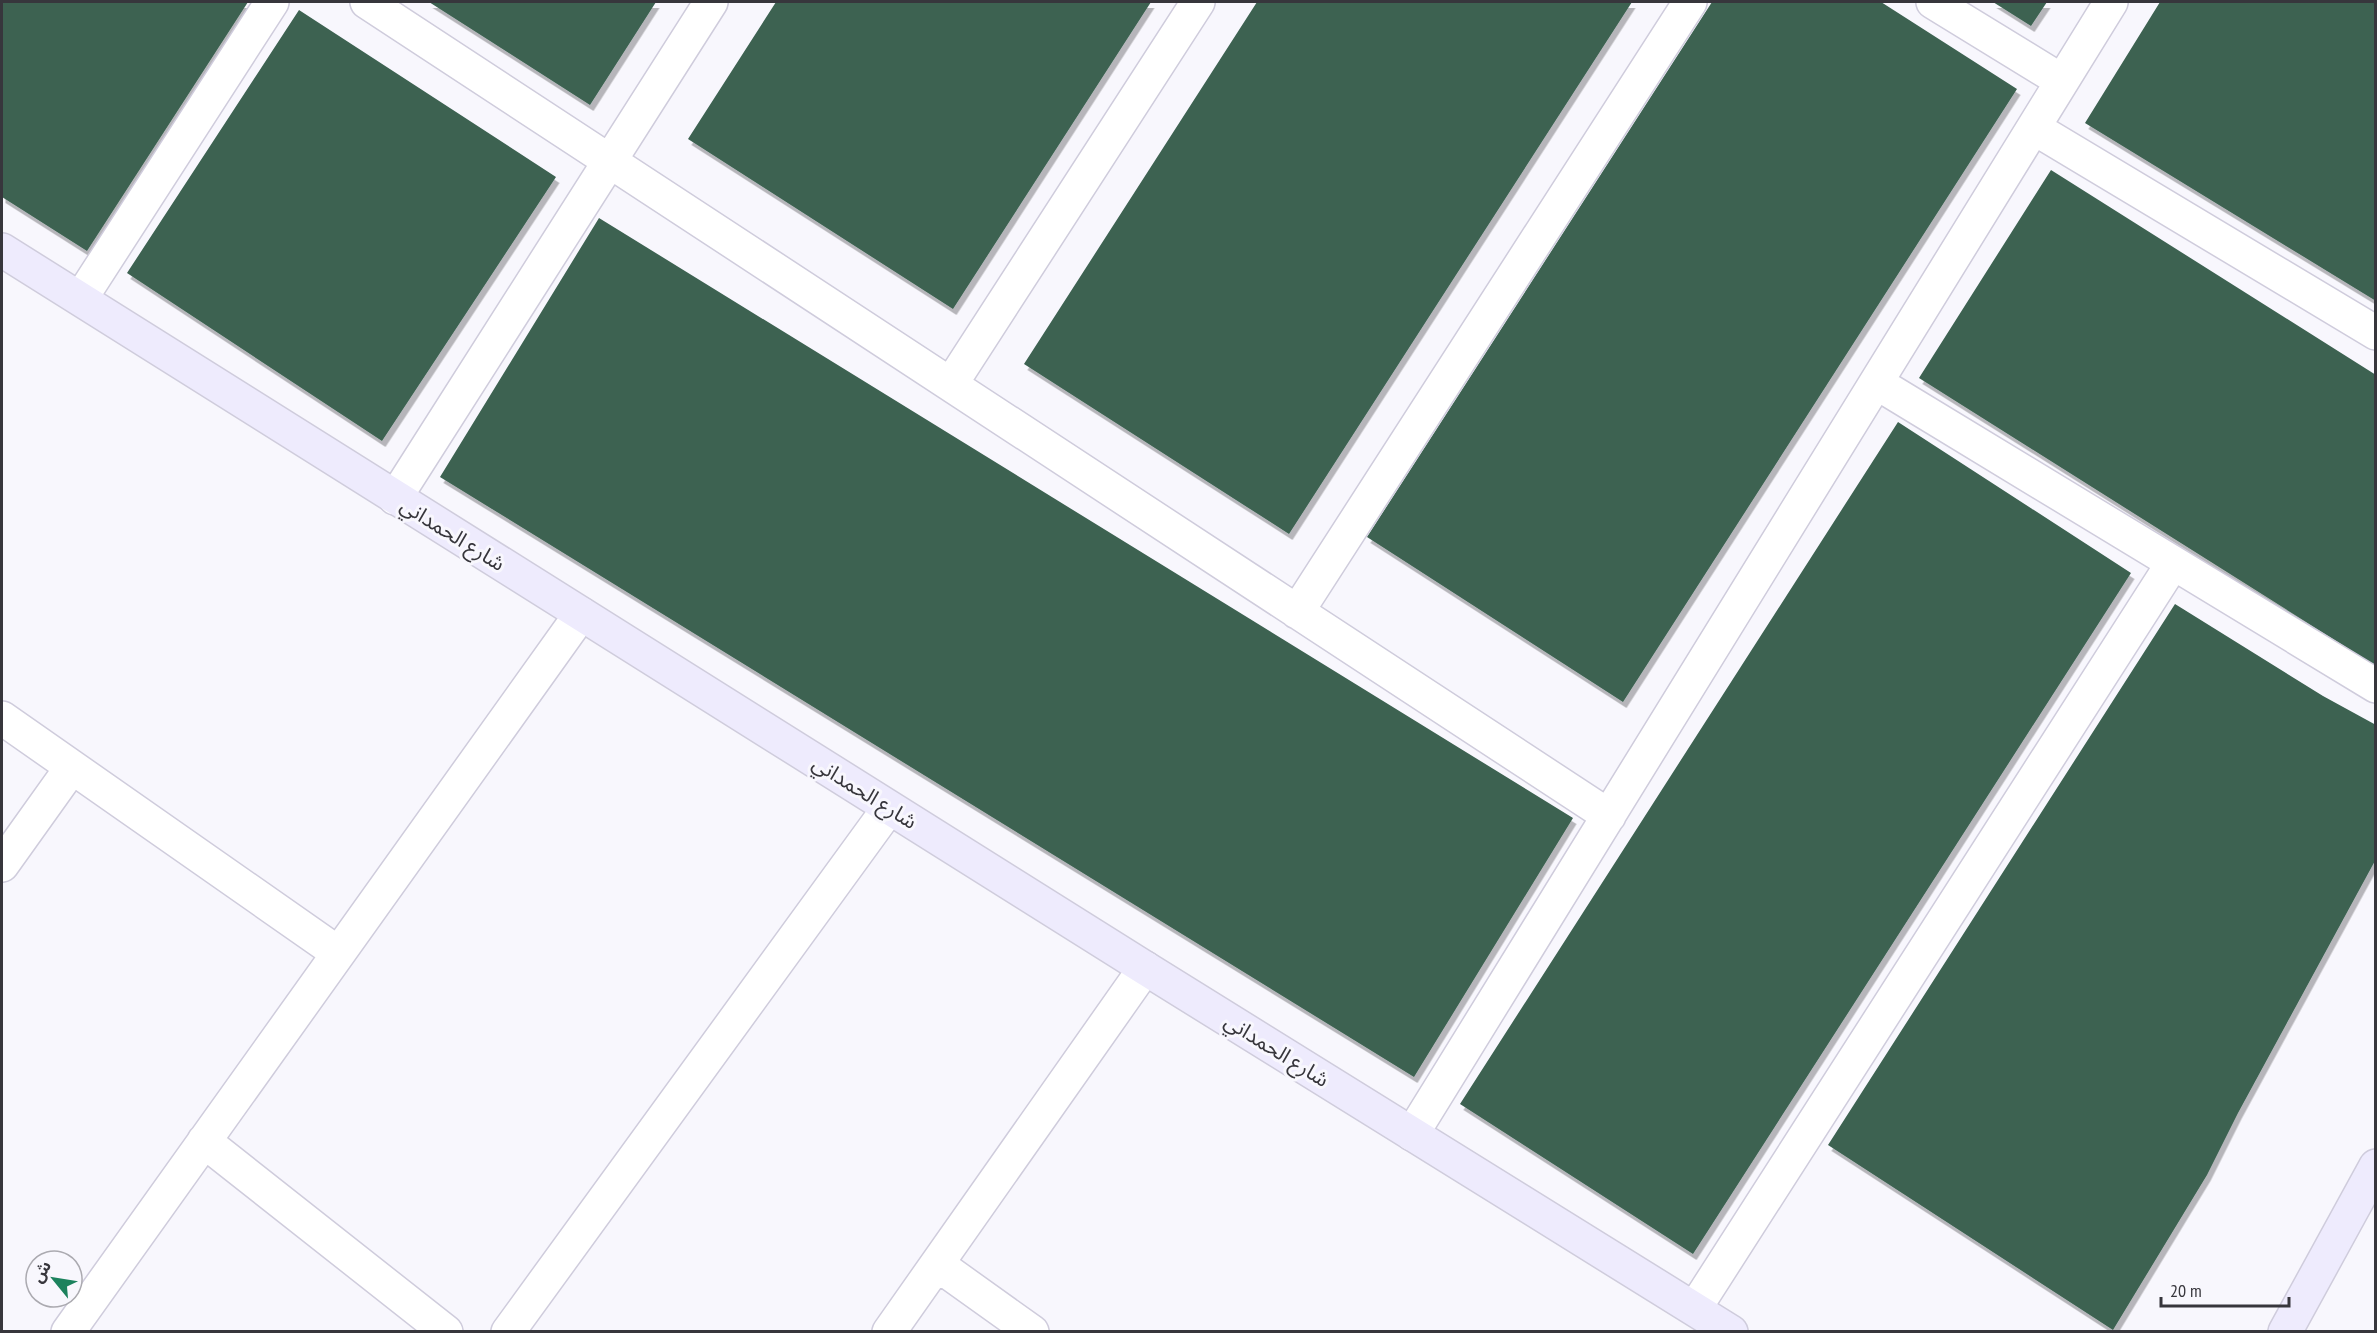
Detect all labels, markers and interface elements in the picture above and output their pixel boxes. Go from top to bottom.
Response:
street label: شارع الحمداني [394,491,510,579]
street label: شارع الحمداني [806,749,922,837]
street label: شارع الحمداني [1218,1007,1334,1095]
north arrow [24,1249,84,1309]
text: ش [27,1257,55,1286]
scale bar [2161,1270,2288,1308]
text: 20 m [2170,1279,2202,1302]

